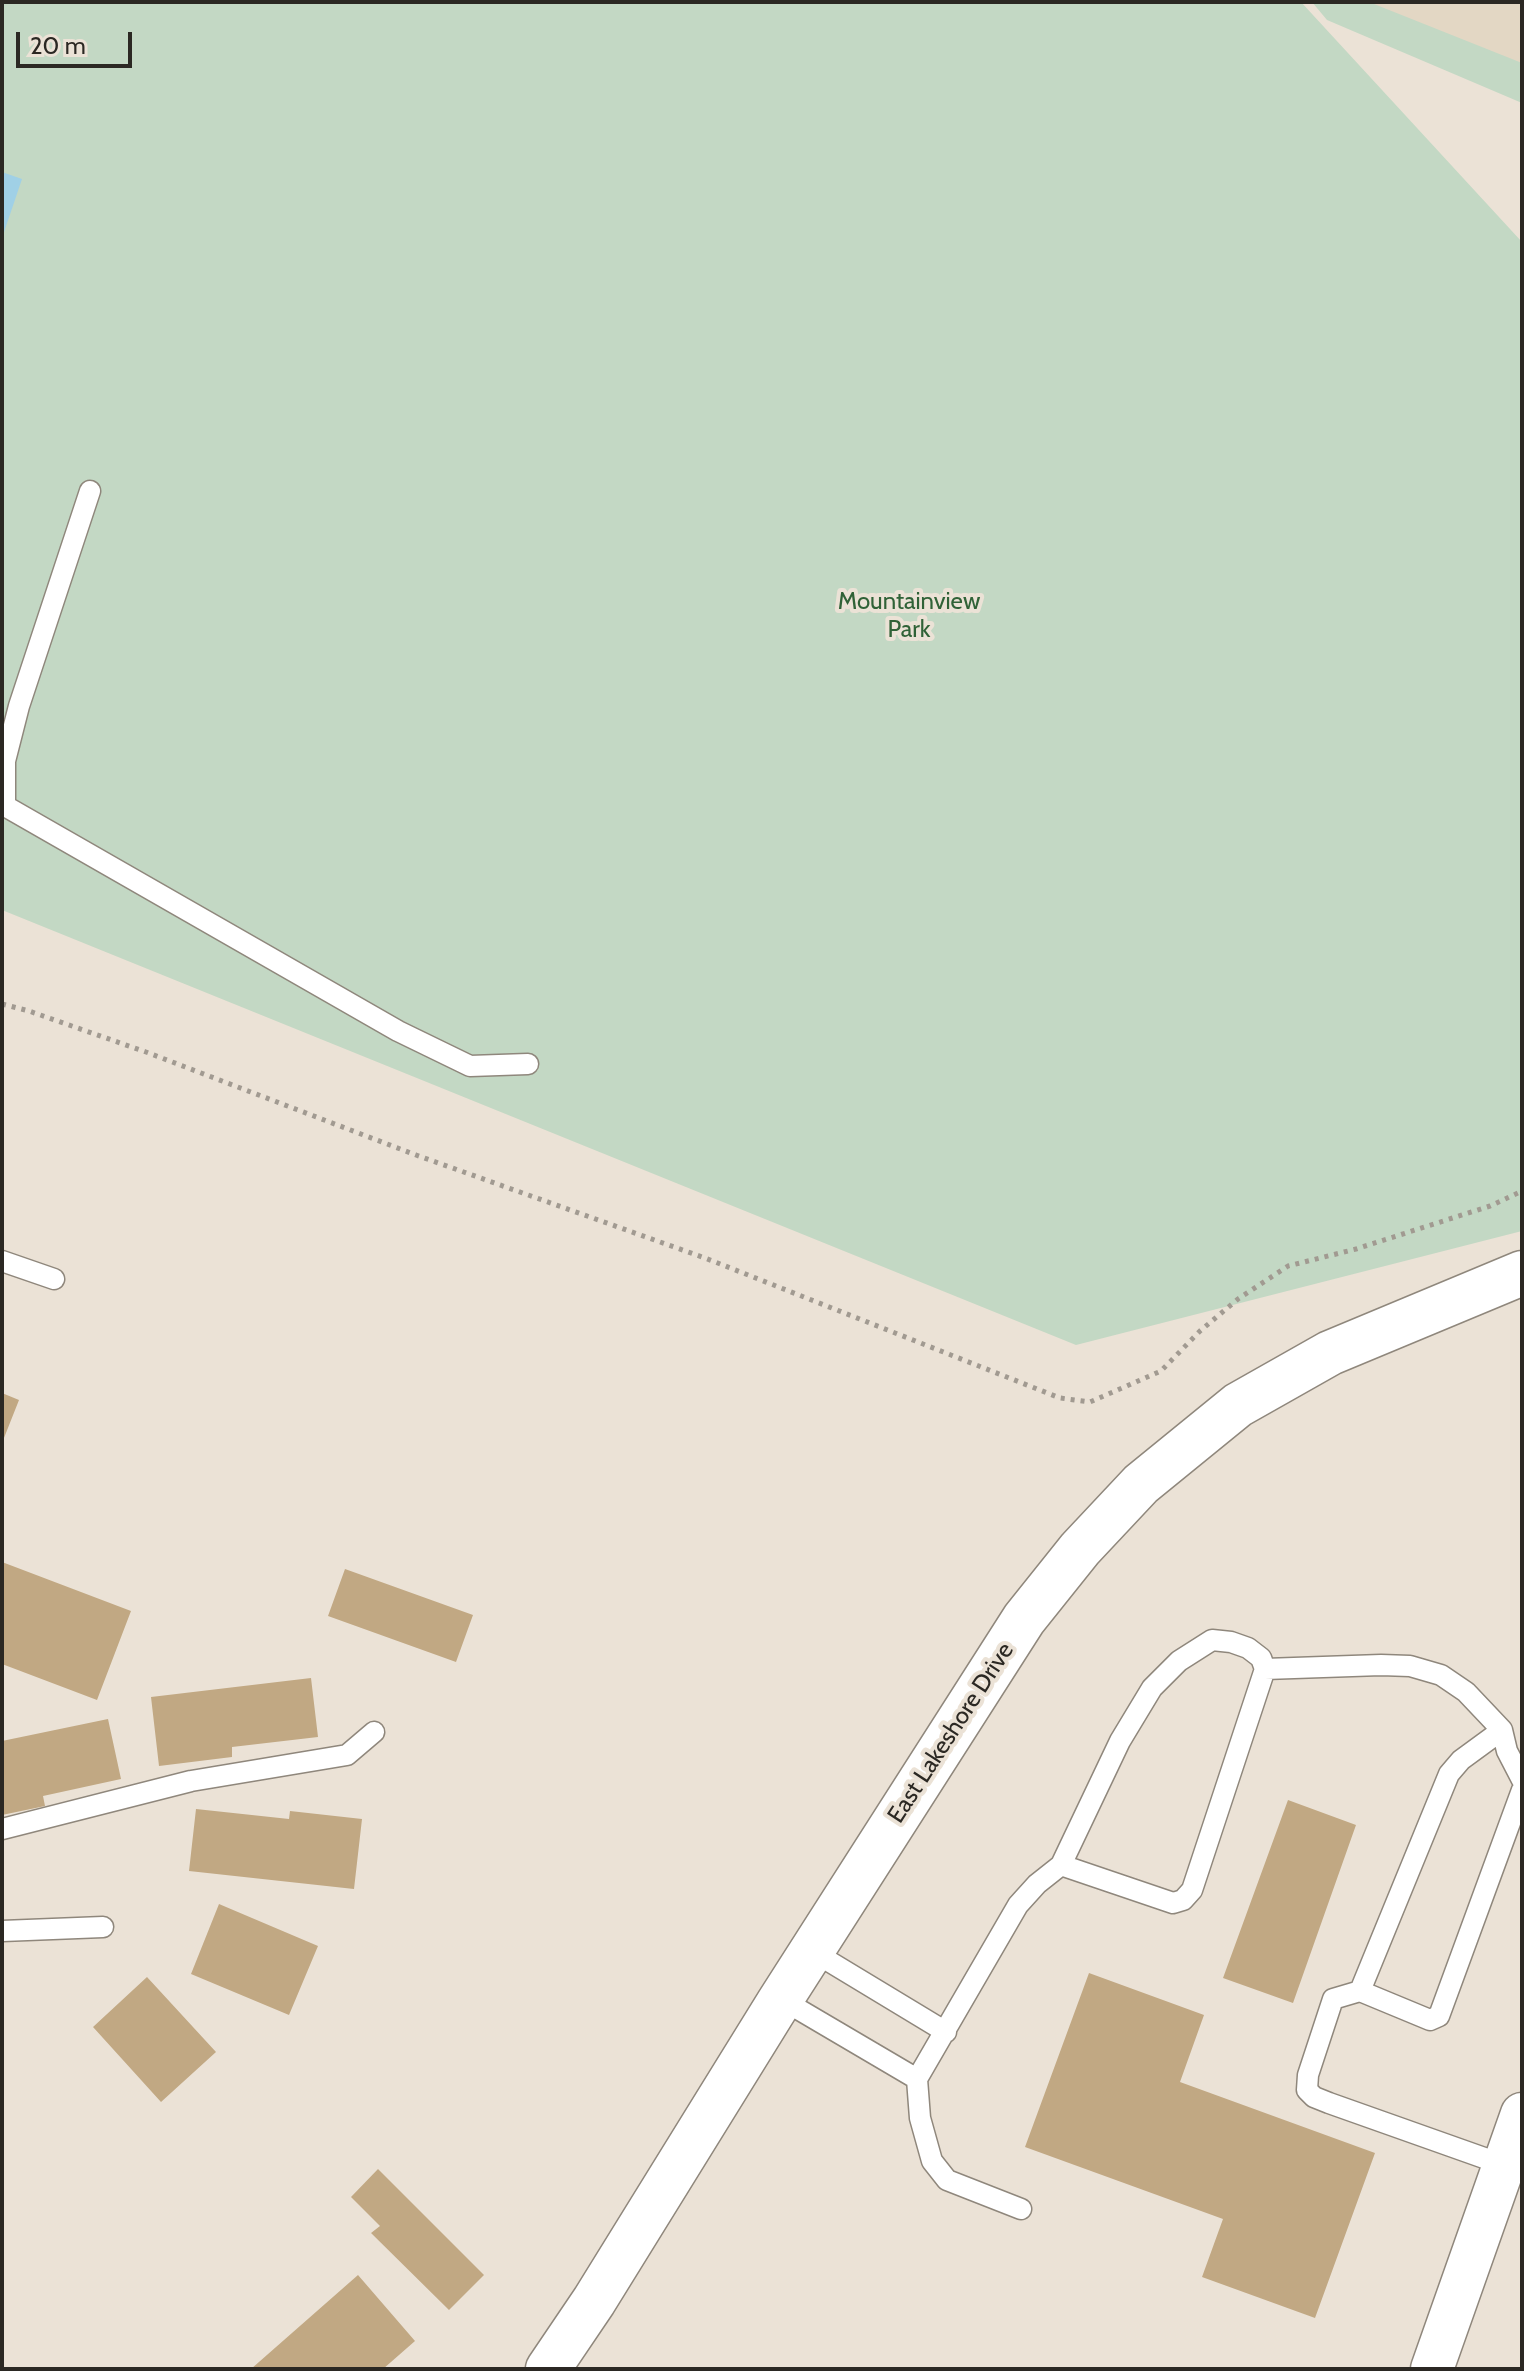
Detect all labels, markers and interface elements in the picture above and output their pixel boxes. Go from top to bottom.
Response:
scale bar [20,16,136,66]
text: 20 m [30,31,86,60]
park label: Mountainview Park [838,588,980,644]
street label: East Lakeshore Drive [882,1637,1020,1829]

